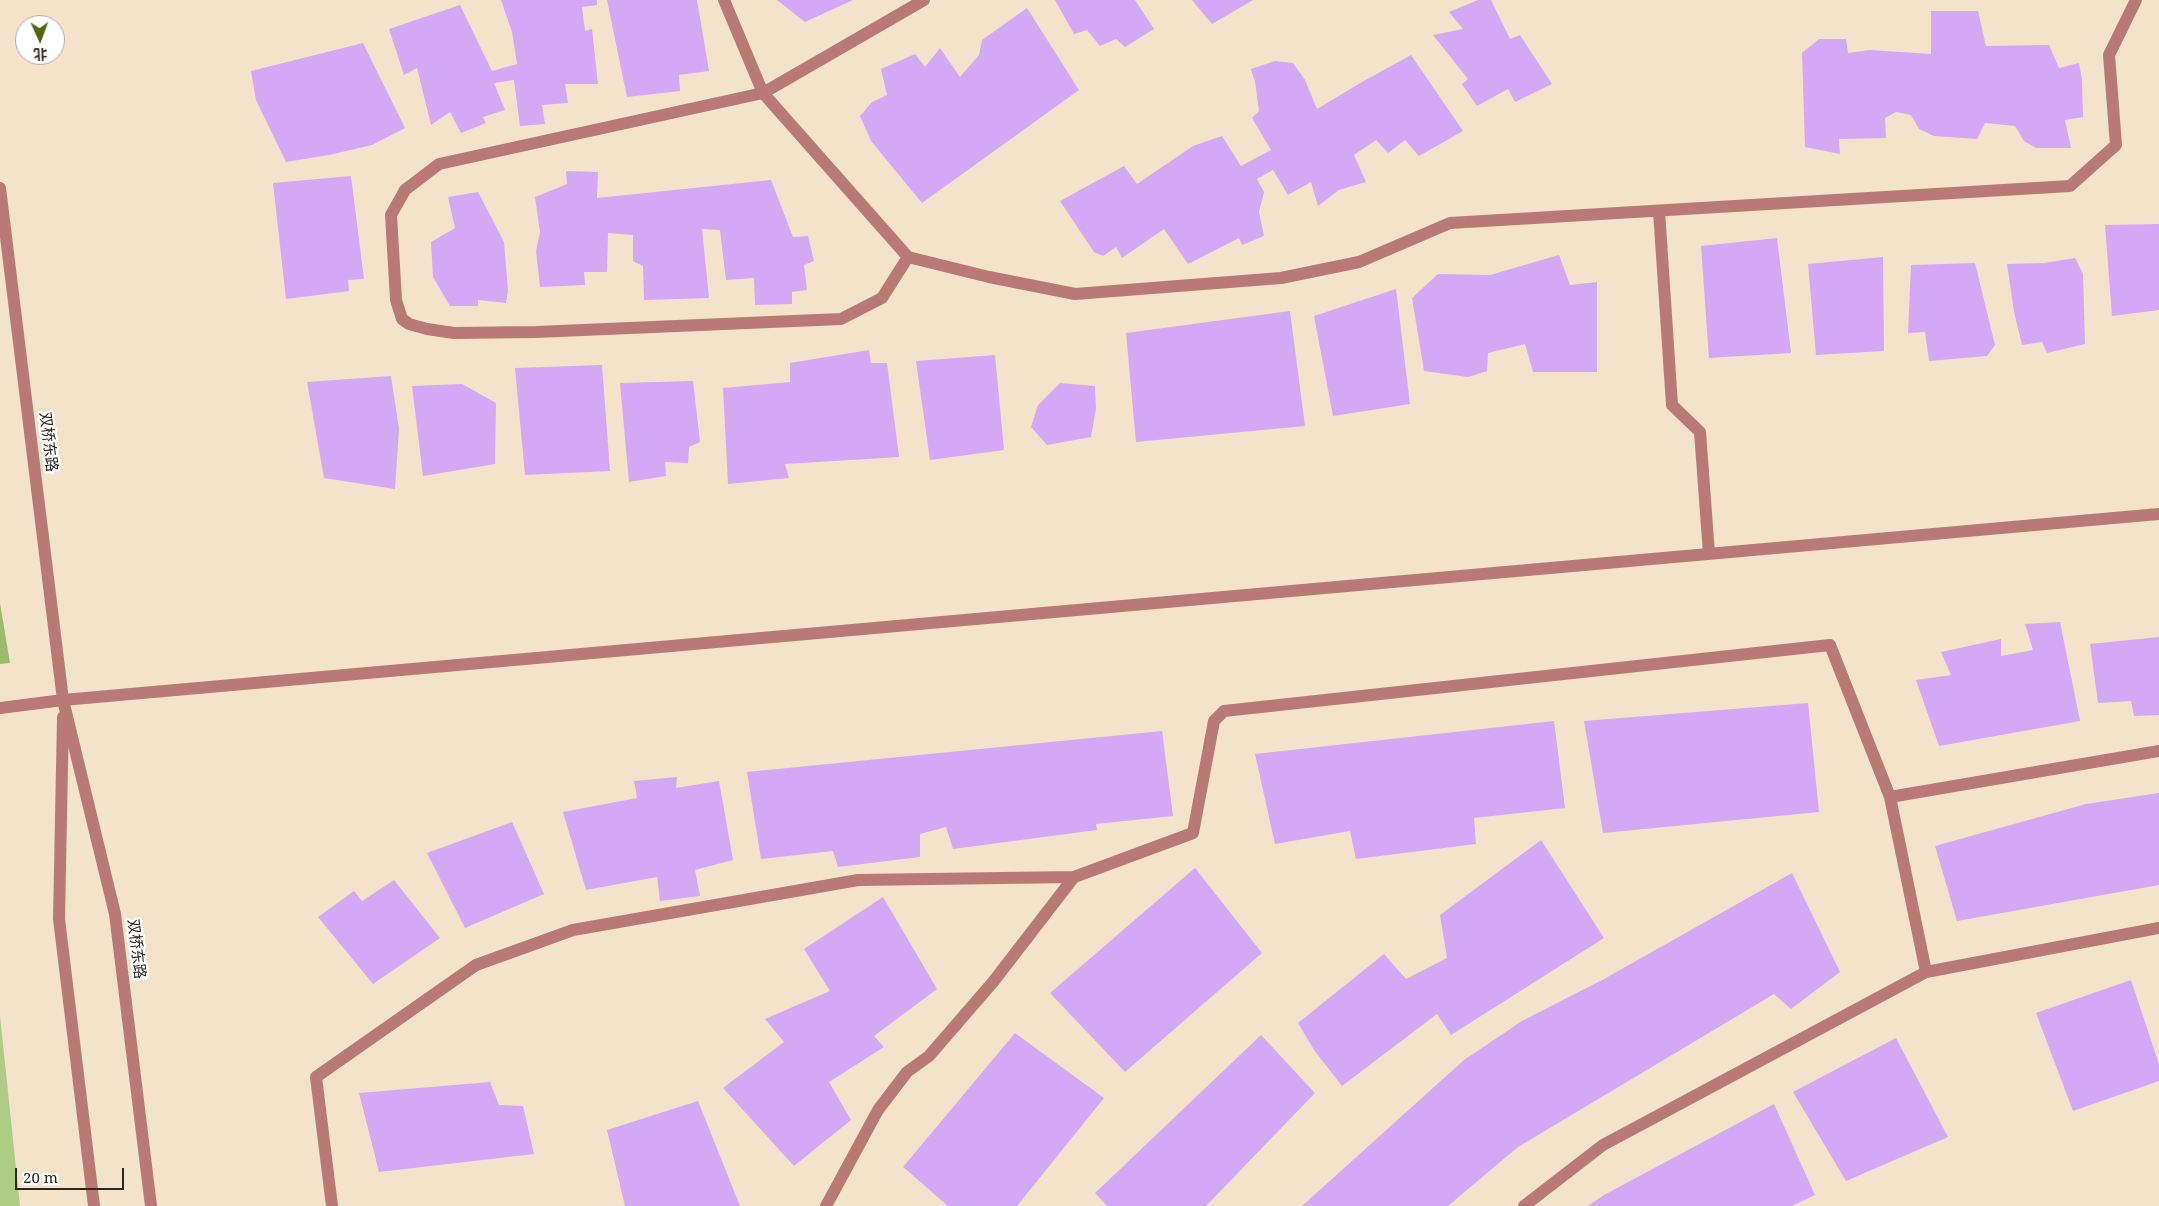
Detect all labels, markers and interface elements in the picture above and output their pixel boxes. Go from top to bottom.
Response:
north arrow [15,15,65,65]
text: 北 [33,45,48,64]
street label: 双桥东路 [35,411,61,473]
street label: 双桥东路 [123,918,149,980]
scale bar [18,1158,126,1190]
text: 20 m [23,1167,58,1187]

